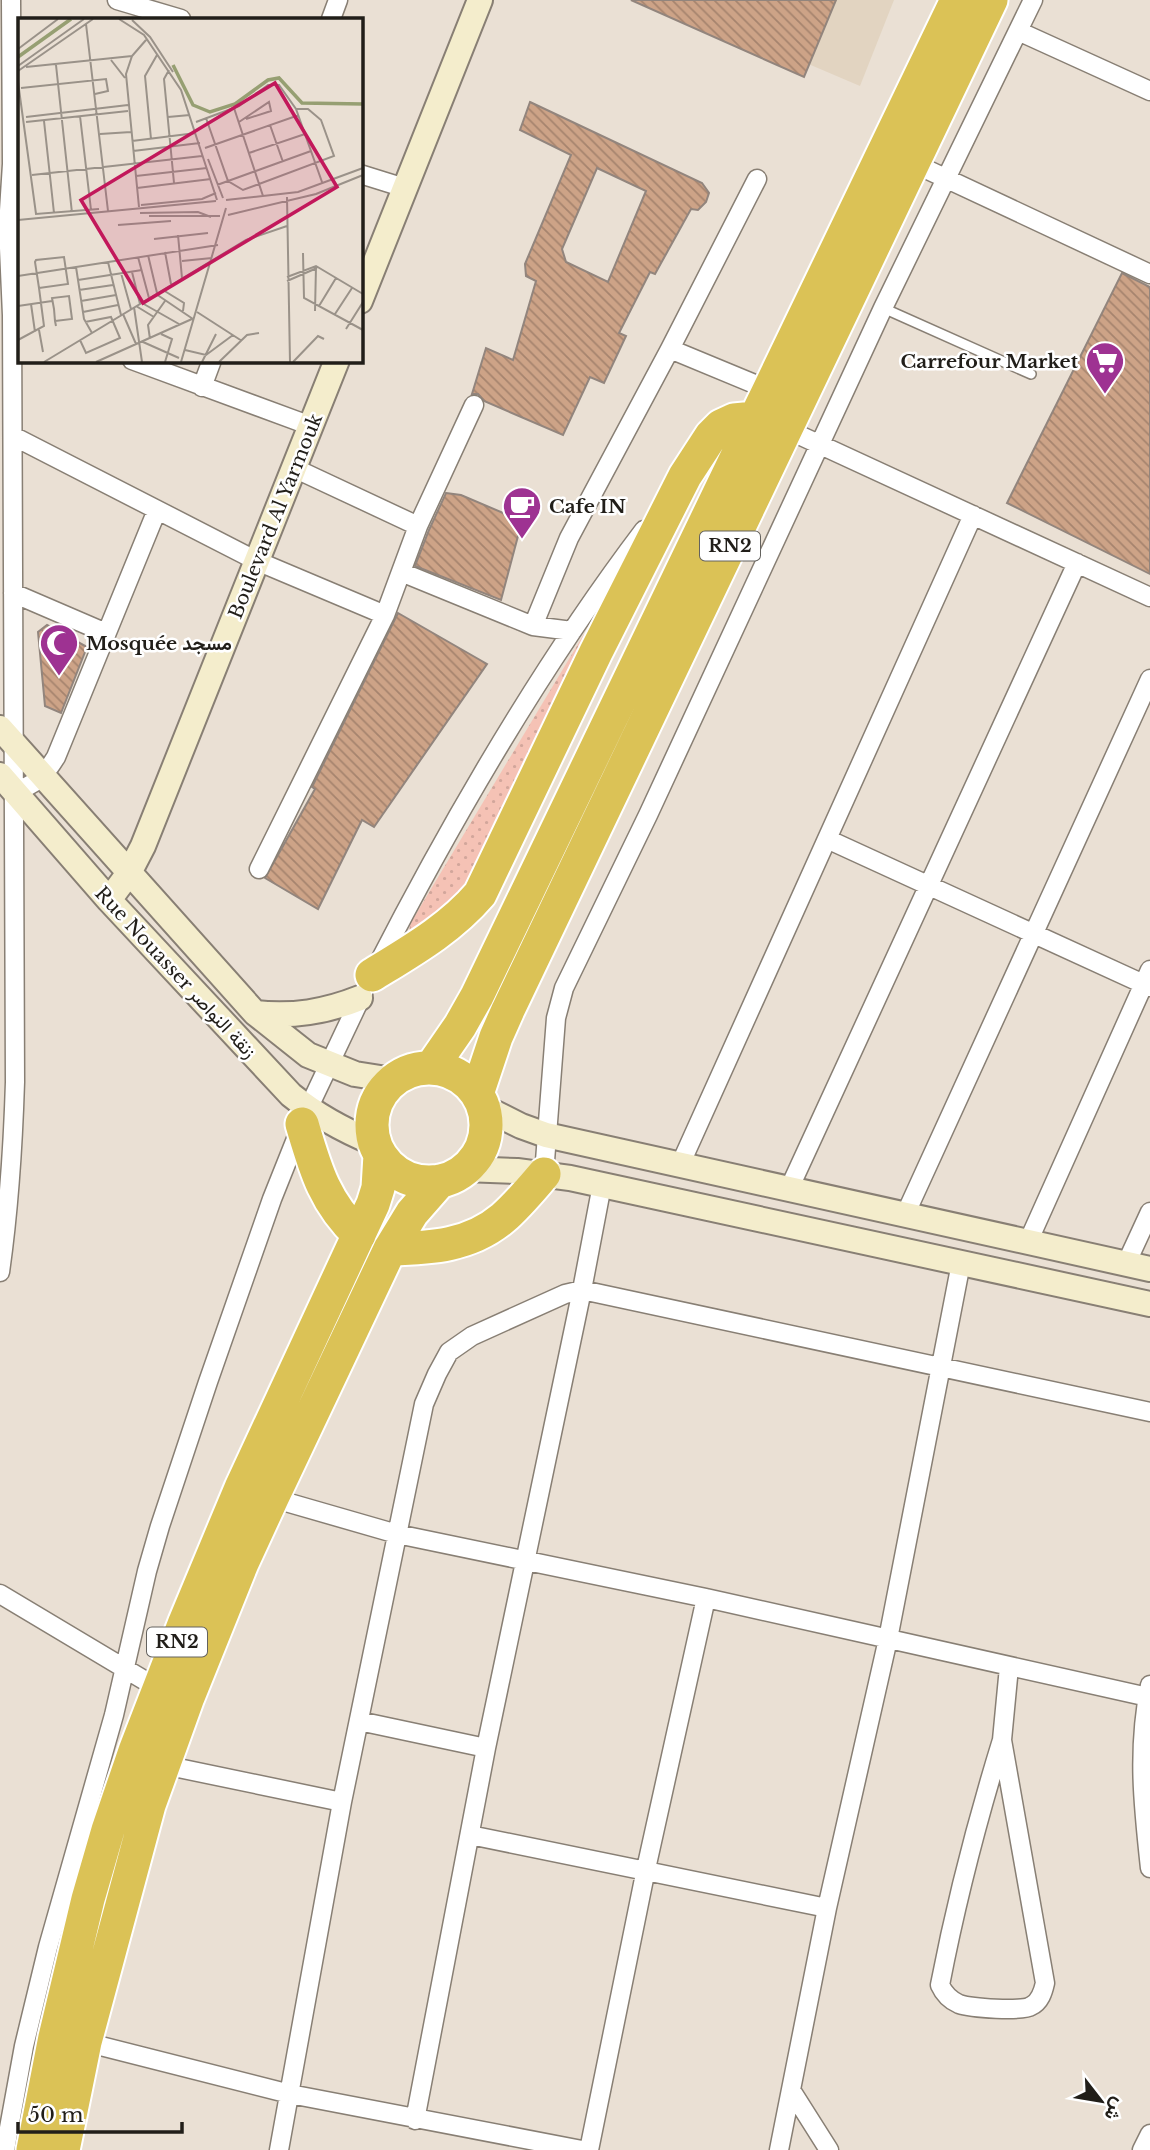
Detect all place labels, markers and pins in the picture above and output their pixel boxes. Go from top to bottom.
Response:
supermarket icon: Carrefour Market [1084,340,1126,395]
place label: Carrefour Market [901,350,1079,373]
cafe icon: Cafe IN [501,485,543,540]
place label: Cafe IN [549,495,626,518]
mosque icon: Mosquée مسجد [38,622,80,677]
place label: Mosquée مسجد [86,632,232,655]

